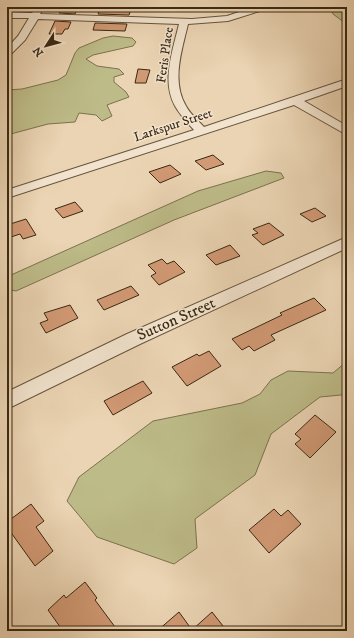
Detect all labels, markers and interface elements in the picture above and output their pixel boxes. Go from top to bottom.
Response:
north arrow [26,26,66,66]
street label: Feris Place [153,26,177,84]
text: N [30,44,47,59]
street label: Larkspur Street [132,105,214,145]
street label: Sutton Street [134,293,218,345]

